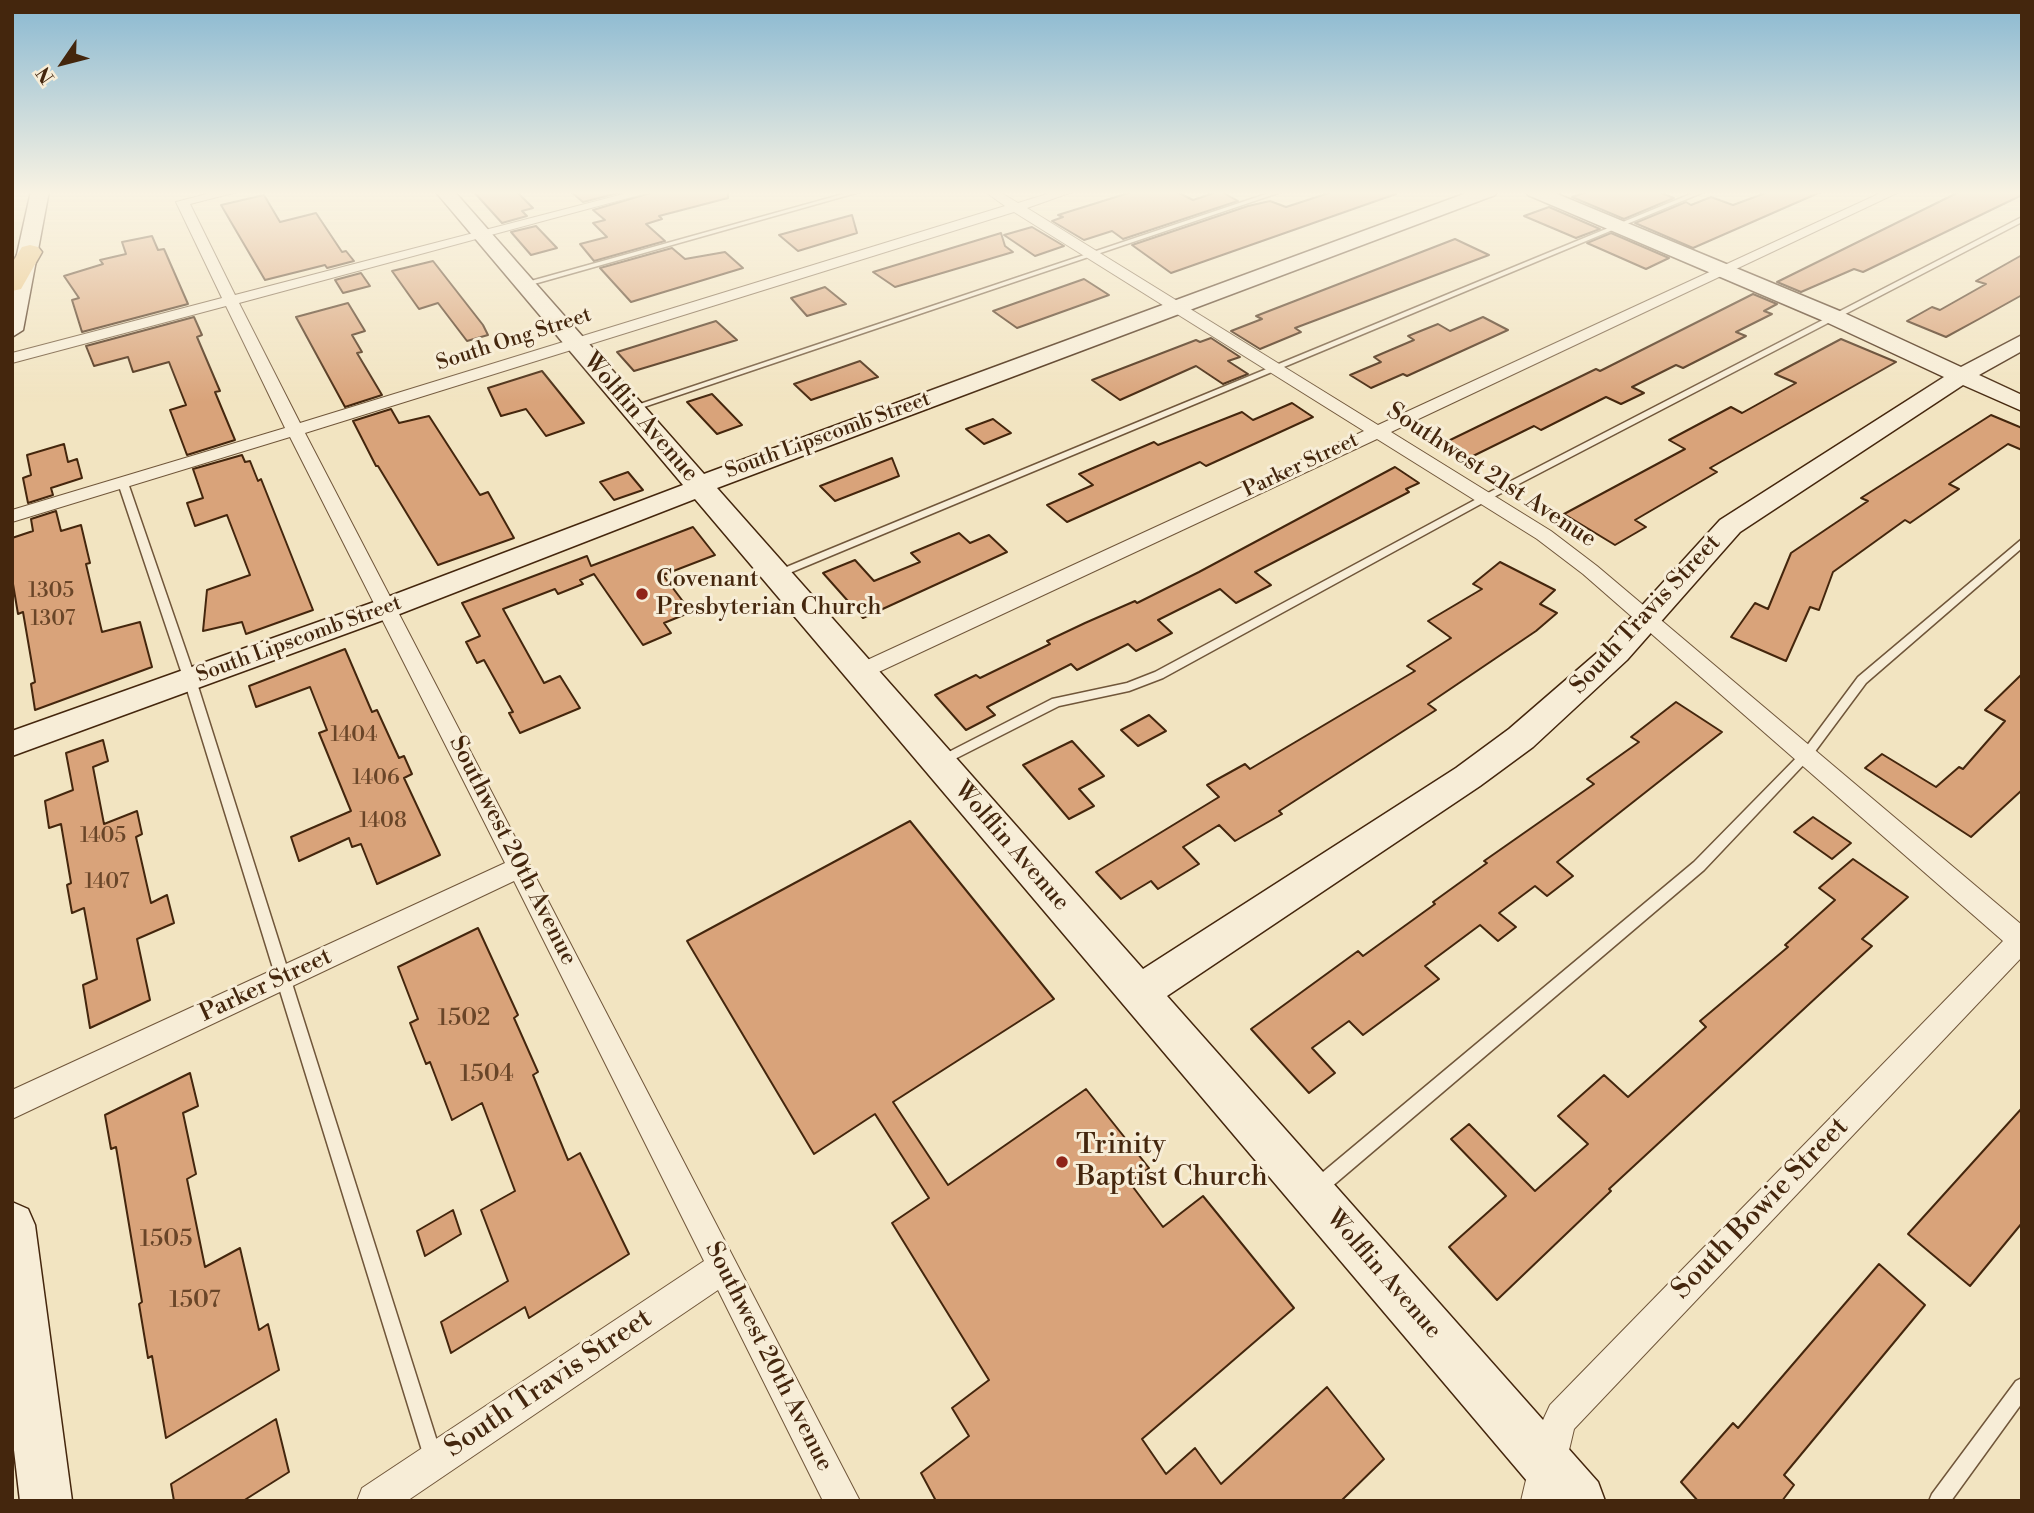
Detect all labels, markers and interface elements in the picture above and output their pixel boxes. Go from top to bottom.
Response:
north arrow [28,28,98,98]
text: N [32,62,60,88]
street label: South Ong Street [433,303,595,377]
street label: Wolflin Avenue [576,348,704,488]
street label: South Lipscomb Street [722,387,934,485]
street label: Southwest 21st Avenue [1381,397,1601,555]
street label: Parker Street [1239,428,1363,504]
street label: South Travis Street [1565,529,1727,701]
place label: Covenant Presbyterian Church [656,566,882,622]
house number: 1305 [28,579,74,605]
marker: Covenant Presbyterian Church [634,586,650,602]
street label: South Lipscomb Street [193,591,405,689]
house number: 1307 [31,607,75,633]
house number: 1404 [330,723,378,749]
street label: Southwest 20th Avenue [442,732,582,970]
house number: 1406 [352,766,400,792]
street label: Wolflin Avenue [947,777,1075,917]
house number: 1408 [359,809,407,835]
house number: 1405 [80,824,126,850]
house number: 1407 [85,870,129,896]
street label: Parker Street [195,943,337,1029]
house number: 1502 [438,1005,490,1033]
house number: 1504 [460,1061,514,1089]
street label: South Bowie Street [1666,1111,1856,1307]
place label: Trinity Baptist Church [1076,1129,1268,1195]
marker: Trinity Baptist Church [1054,1154,1070,1170]
street label: Wolflin Avenue [1319,1205,1447,1345]
house number: 1505 [140,1226,192,1254]
street label: Southwest 20th Avenue [698,1238,838,1476]
house number: 1507 [169,1287,221,1315]
street label: South Travis Street [439,1302,659,1466]

